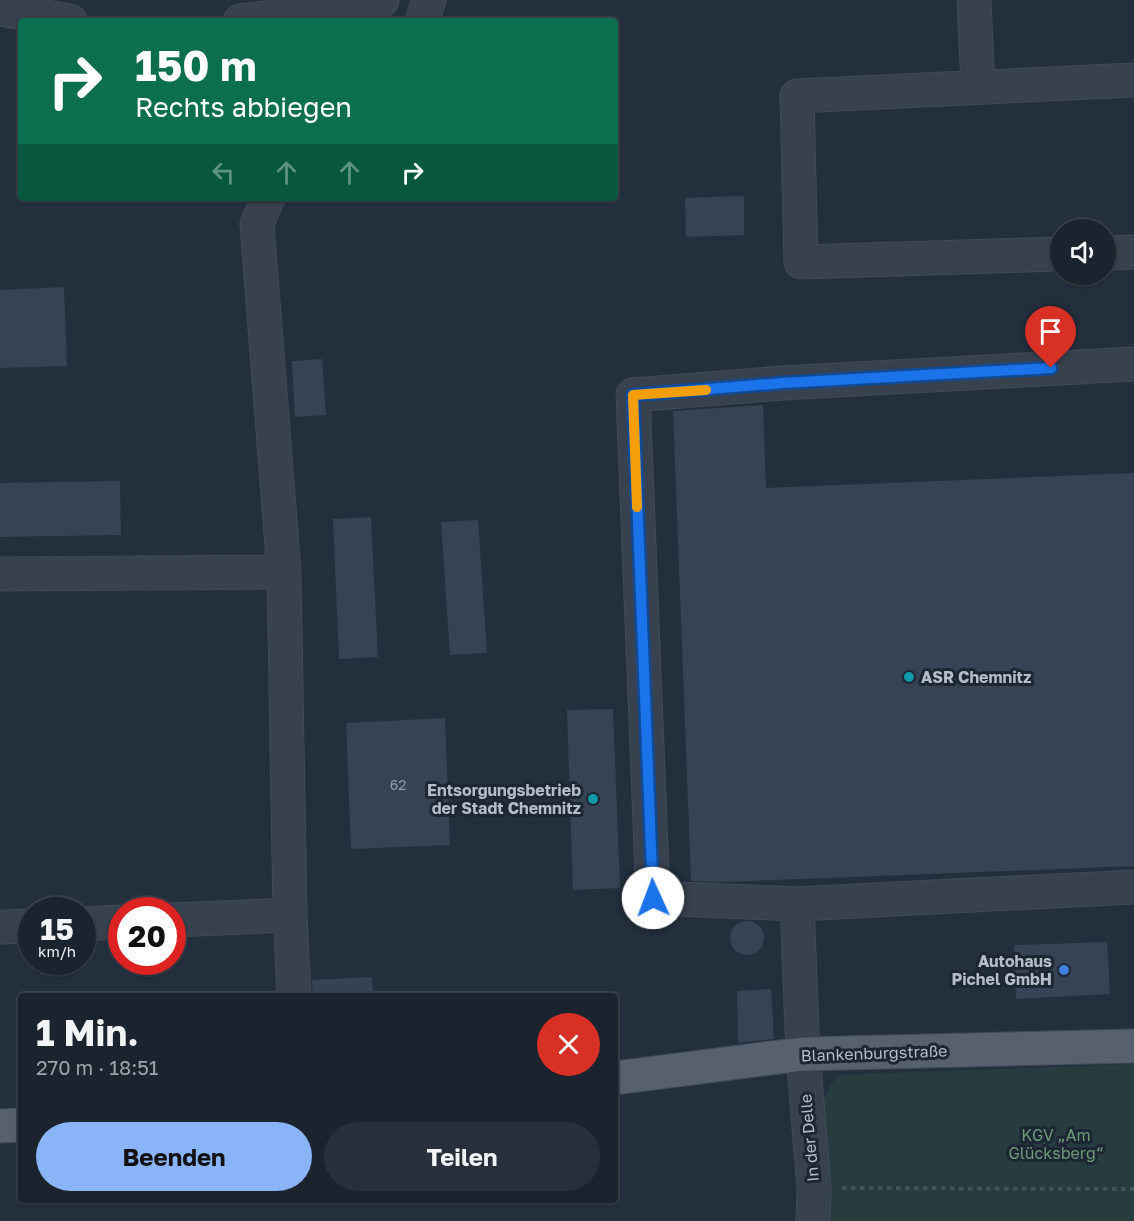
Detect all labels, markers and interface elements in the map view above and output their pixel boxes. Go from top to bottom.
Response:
text: 150 m [135,40,257,90]
icon: right [36,42,114,120]
text: Rechts abbiegen [135,91,352,123]
icon: left [207,156,240,189]
icon: ahead [270,156,303,189]
icon: ahead [333,156,366,189]
icon: right [396,156,429,189]
map controls [1050,219,1116,285]
button: sound [1050,219,1116,285]
pin [1025,306,1076,368]
icon: arrive [1034,315,1067,348]
place label: ASR Chemnitz [921,667,1031,687]
marker: ASR Chemnitz [902,670,916,684]
house number: 62 [390,776,406,793]
place label: Entsorgungsbetrieb der Stadt Chemnitz [427,780,581,818]
marker: Entsorgungsbetrieb der Stadt Chemnitz [586,792,600,806]
position arrow [621,866,685,930]
speed limit sign: 20 [108,897,186,975]
text: 15 [40,911,74,947]
text: km/h [38,942,76,960]
place label: Autohaus Pichel GmbH [951,951,1052,989]
marker: Autohaus Pichel GmbH [1057,963,1071,977]
text: 1 Min. [36,1011,139,1054]
button: close [537,1013,600,1076]
street label: Blankenburgstraße [800,1040,948,1066]
text: 270 m · 18:51 [36,1055,159,1079]
street label: In der Delle [795,1093,823,1183]
button: Beenden [36,1122,312,1191]
button: Teilen [324,1122,600,1191]
park label: KGV „Am Glücksberg“ [1008,1125,1104,1163]

